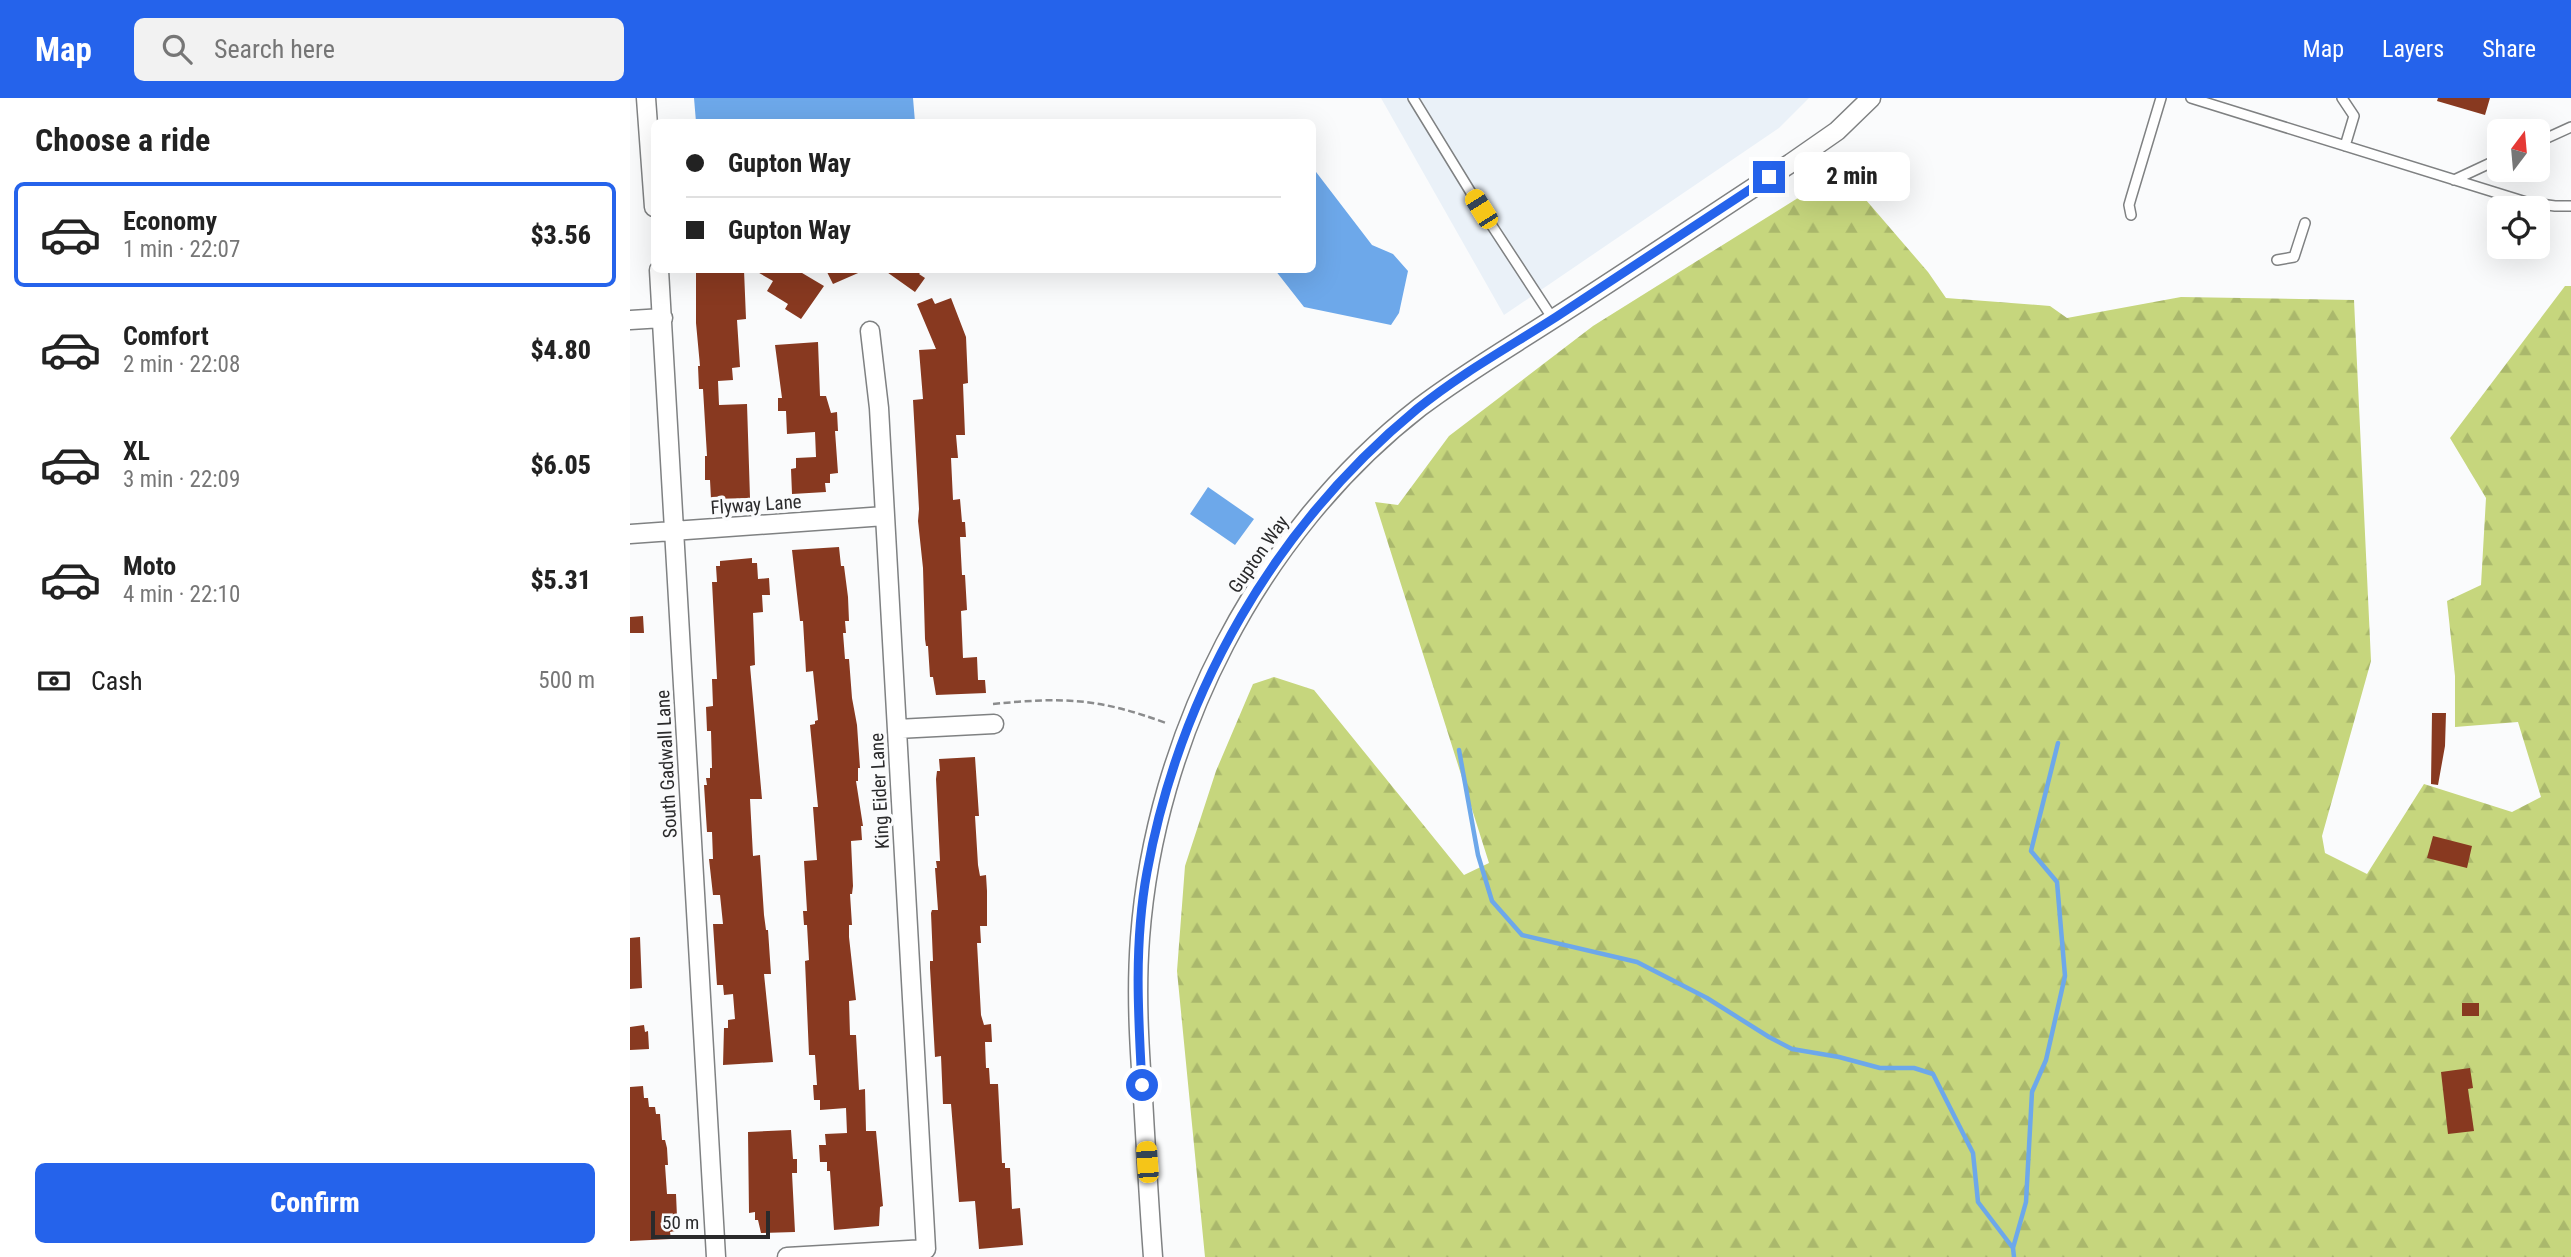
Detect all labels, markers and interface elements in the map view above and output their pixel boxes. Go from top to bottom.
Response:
search box [134,18,624,81]
text: Map [35,30,92,69]
icon: search [158,30,196,68]
text: Search here [214,34,335,64]
text: Map [2303,35,2344,63]
text: Layers [2382,35,2444,63]
text: Share [2482,35,2536,63]
north arrow [2487,119,2550,182]
map controls [2487,119,2550,259]
text: Choose a ride [35,121,210,159]
text: Gupton Way [728,148,851,178]
callout: 2 min [1794,153,1909,202]
route end [1753,161,1785,193]
text: 2 min [1826,163,1878,190]
car [1461,186,1502,232]
button: locate [2487,196,2550,259]
icon: car [39,203,102,266]
text: Economy [123,206,217,236]
text: Gupton Way [728,215,851,245]
text: $3.56 [530,220,591,250]
text: 1 min · 22:07 [123,236,240,263]
icon: car [39,318,102,381]
text: Comfort [123,321,209,351]
text: $4.80 [530,335,591,365]
text: 2 min · 22:08 [123,351,240,378]
icon: car [39,433,102,496]
text: XL [123,436,150,466]
text: $6.05 [530,450,591,480]
text: 3 min · 22:09 [123,466,240,493]
street label: Flyway Lane [710,490,802,519]
street label: Gupton Way [1223,511,1294,597]
icon: car [39,548,102,611]
text: Moto [123,551,176,581]
text: $5.31 [530,565,591,595]
text: 4 min · 22:10 [123,581,240,608]
icon: cash [35,662,73,700]
text: Cash [91,666,143,696]
text: 500 m [538,667,595,694]
street label: South Gadwall Lane [651,689,682,839]
street label: King Eider Lane [865,732,894,850]
route start [1126,1069,1158,1101]
car [1136,1140,1159,1184]
button: Confirm [35,1163,595,1243]
scale bar [651,1208,770,1240]
text: 50 m [662,1211,699,1234]

